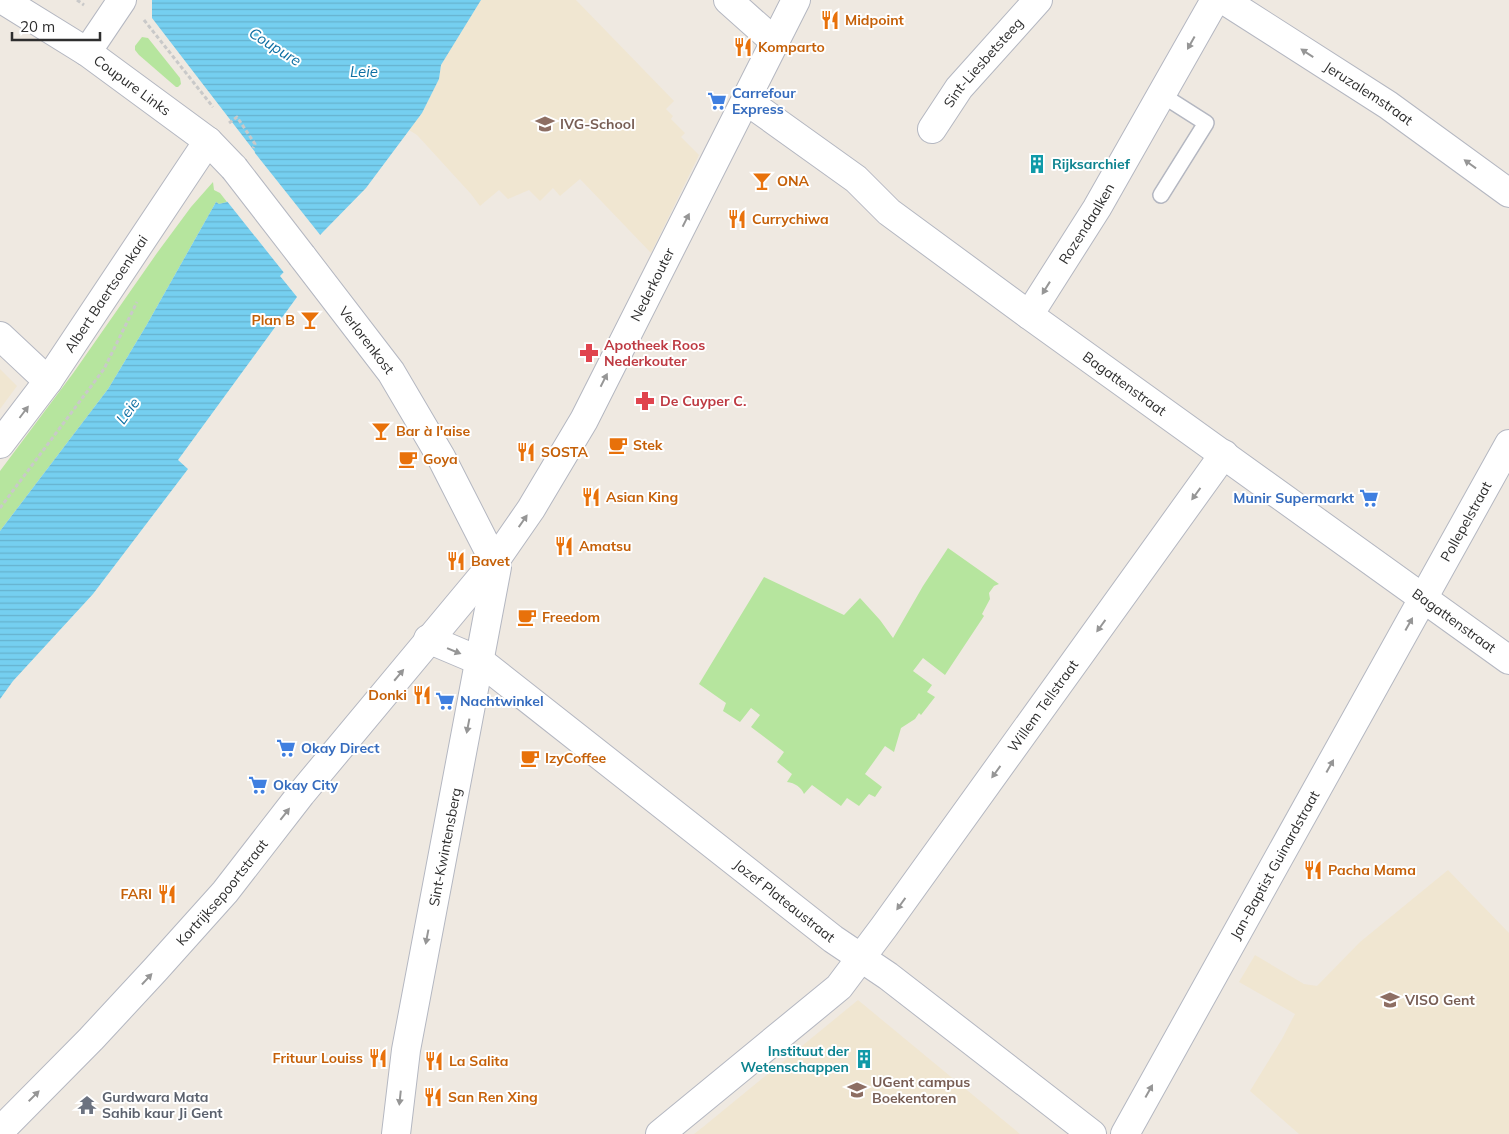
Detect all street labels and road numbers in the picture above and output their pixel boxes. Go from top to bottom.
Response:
street label: Sint-Liesbetsteeg [940,14,1027,111]
street label: Coupure Links [90,51,174,120]
street label: Jeruzalemstraat [1321,57,1417,129]
street label: Rozendaalken [1055,180,1118,267]
street label: Albert Baertsoenkaai [60,232,152,356]
street label: Nederkouter [626,244,679,324]
street label: Verlorenkost [335,303,398,378]
street label: Bagattenstraat [1079,347,1170,420]
street label: Pollepelstraat [1436,478,1495,565]
street label: Bagattenstraat [1409,584,1500,657]
street label: Willem Tellstraat [1004,656,1082,756]
street label: Sint-Kwintensberg [425,786,465,908]
street label: Jan-Baptist Guinardstraat [1226,787,1323,942]
street label: Kortrijksepoortstraat [172,835,272,950]
street label: Jozef Plateaustraat [730,855,839,946]

